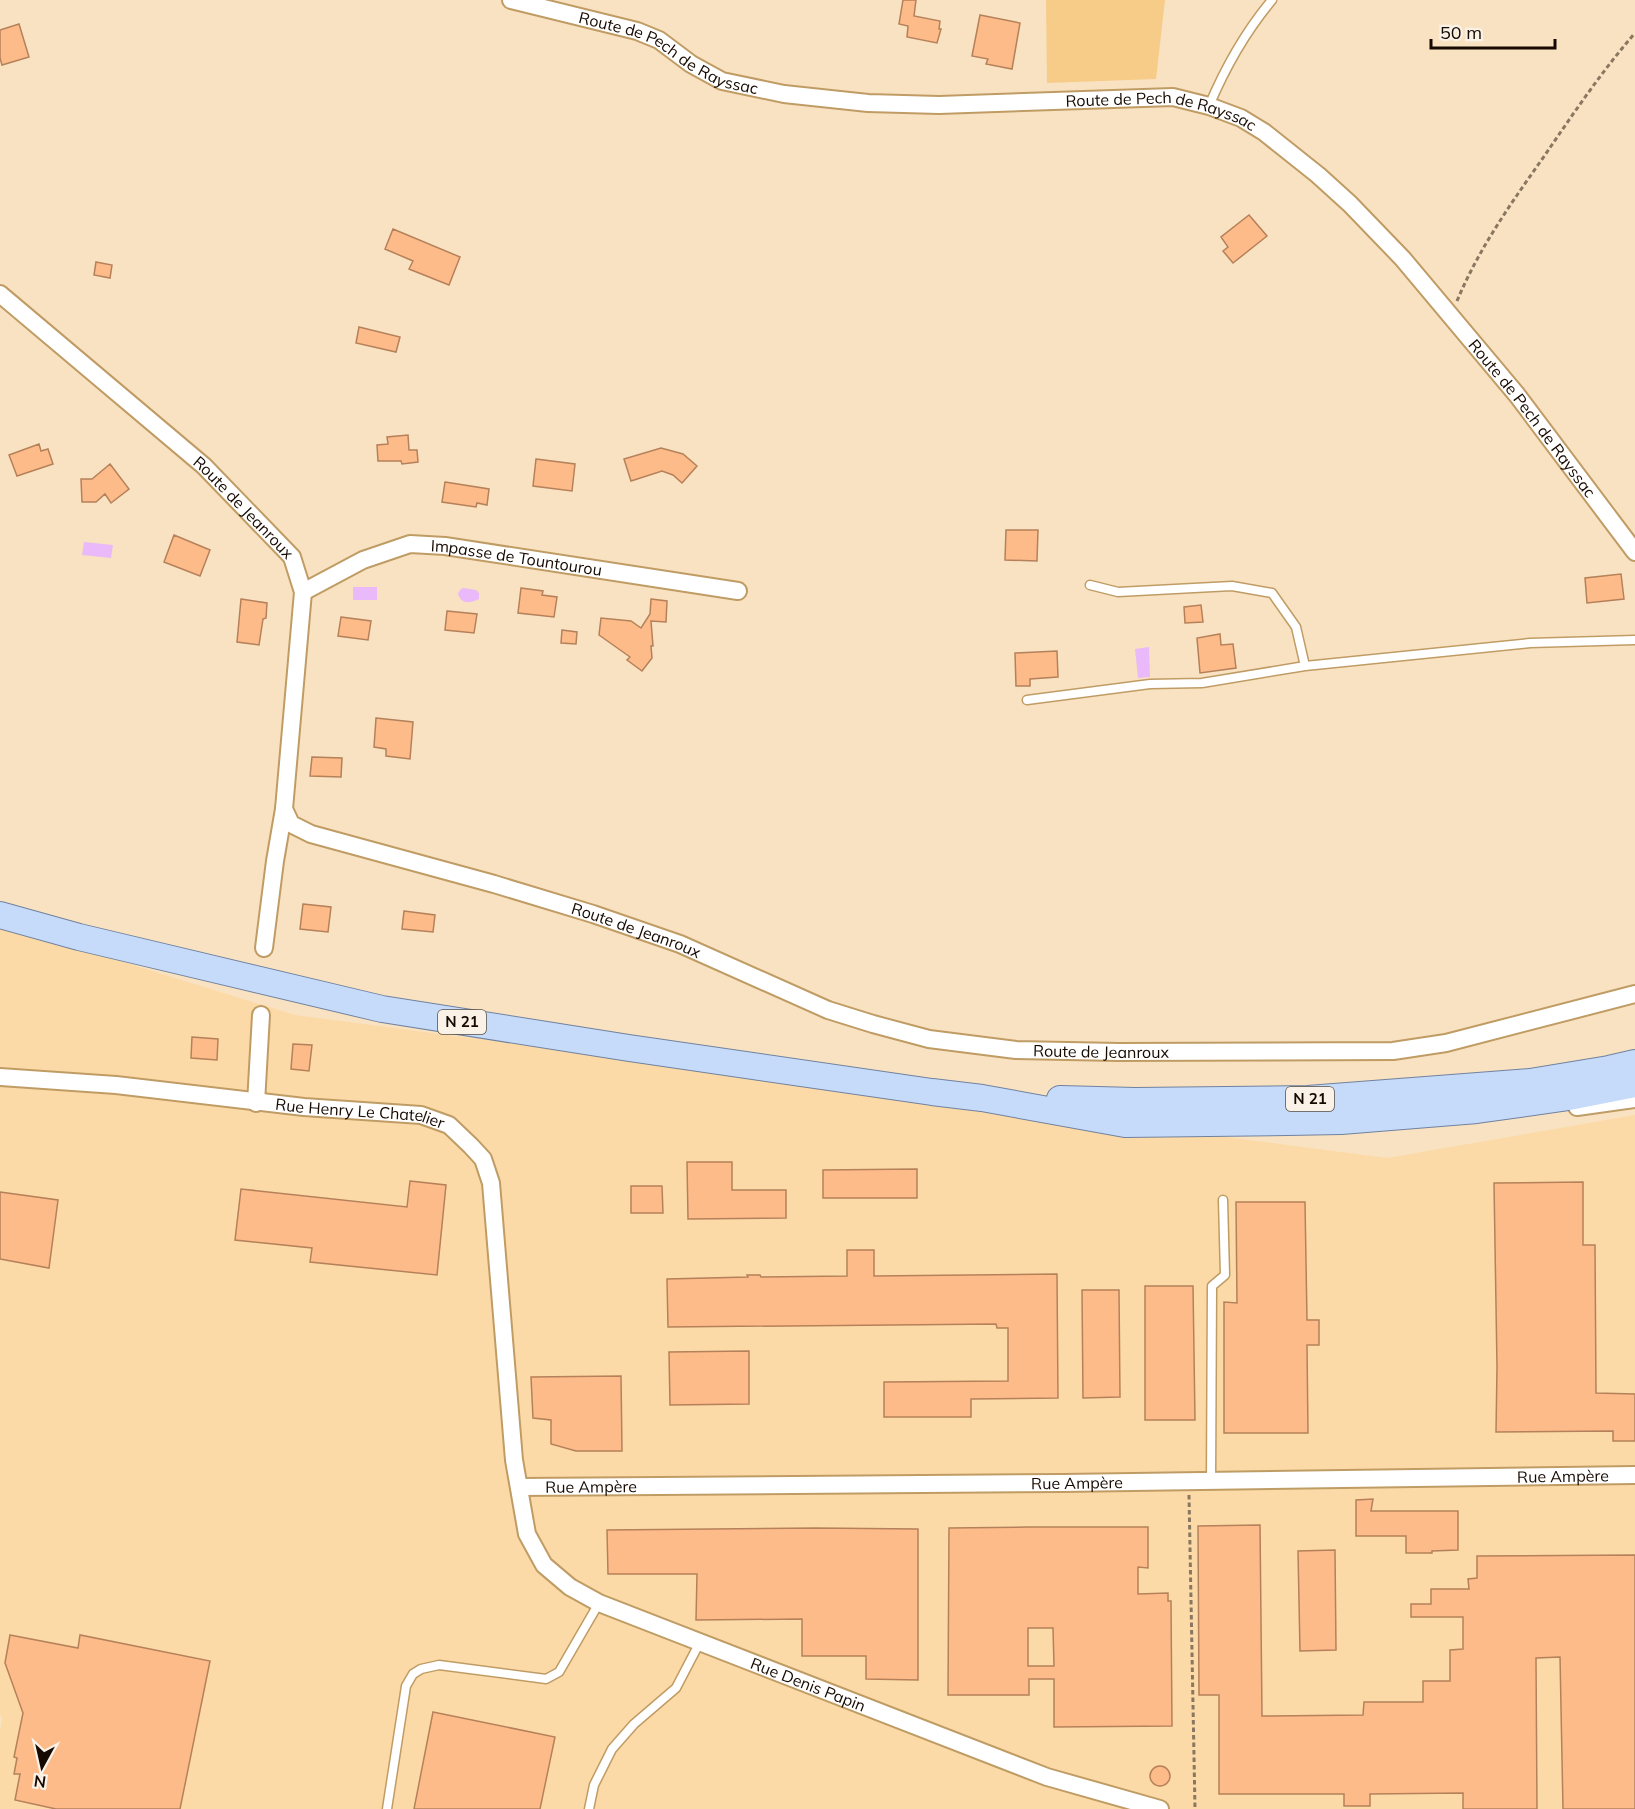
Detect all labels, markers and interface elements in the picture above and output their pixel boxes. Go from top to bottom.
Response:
street label: Route de Pech de Rayssac [577,7,760,98]
scale bar [1431,12,1556,50]
text: 50 m [1440,21,1482,44]
street label: Route de Pech de Rayssac [1065,87,1260,135]
street label: Route de Pech de Rayssac [1464,335,1600,501]
street label: Route de Jeanroux [189,451,298,563]
street label: Impasse de Tountourou [430,535,603,580]
street label: Route de Jeanroux [569,898,704,962]
road number: N 21 [438,1010,486,1034]
street label: Route de Jeanroux [1033,1040,1170,1062]
road number: N 21 [1286,1087,1334,1111]
street label: Rue Henry Le Chatelier [274,1094,448,1133]
street label: Rue Ampère [1517,1465,1609,1487]
street label: Rue Ampère [1031,1472,1123,1493]
street label: Rue Ampère [545,1476,637,1497]
street label: Rue Denis Papin [748,1653,869,1716]
north arrow [12,1737,72,1797]
text: N [33,1771,47,1793]

